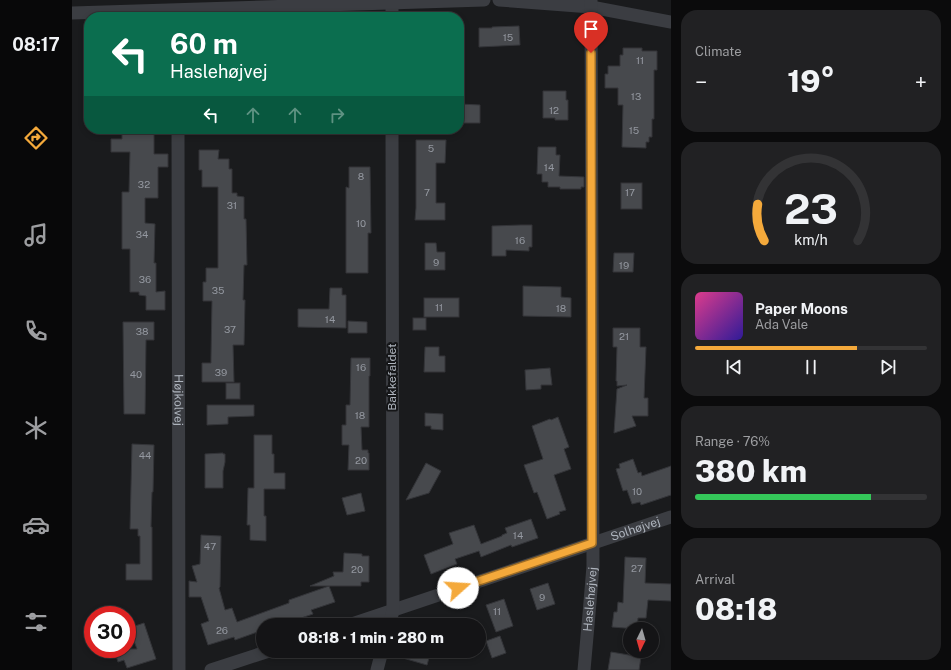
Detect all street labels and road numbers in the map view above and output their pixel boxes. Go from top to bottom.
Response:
street label: Bakkefaldet [385,343,399,411]
street label: Højkolvej [171,374,186,426]
street label: Solhøjvej [609,514,662,544]
street label: Haslehøjvej [580,566,600,632]

